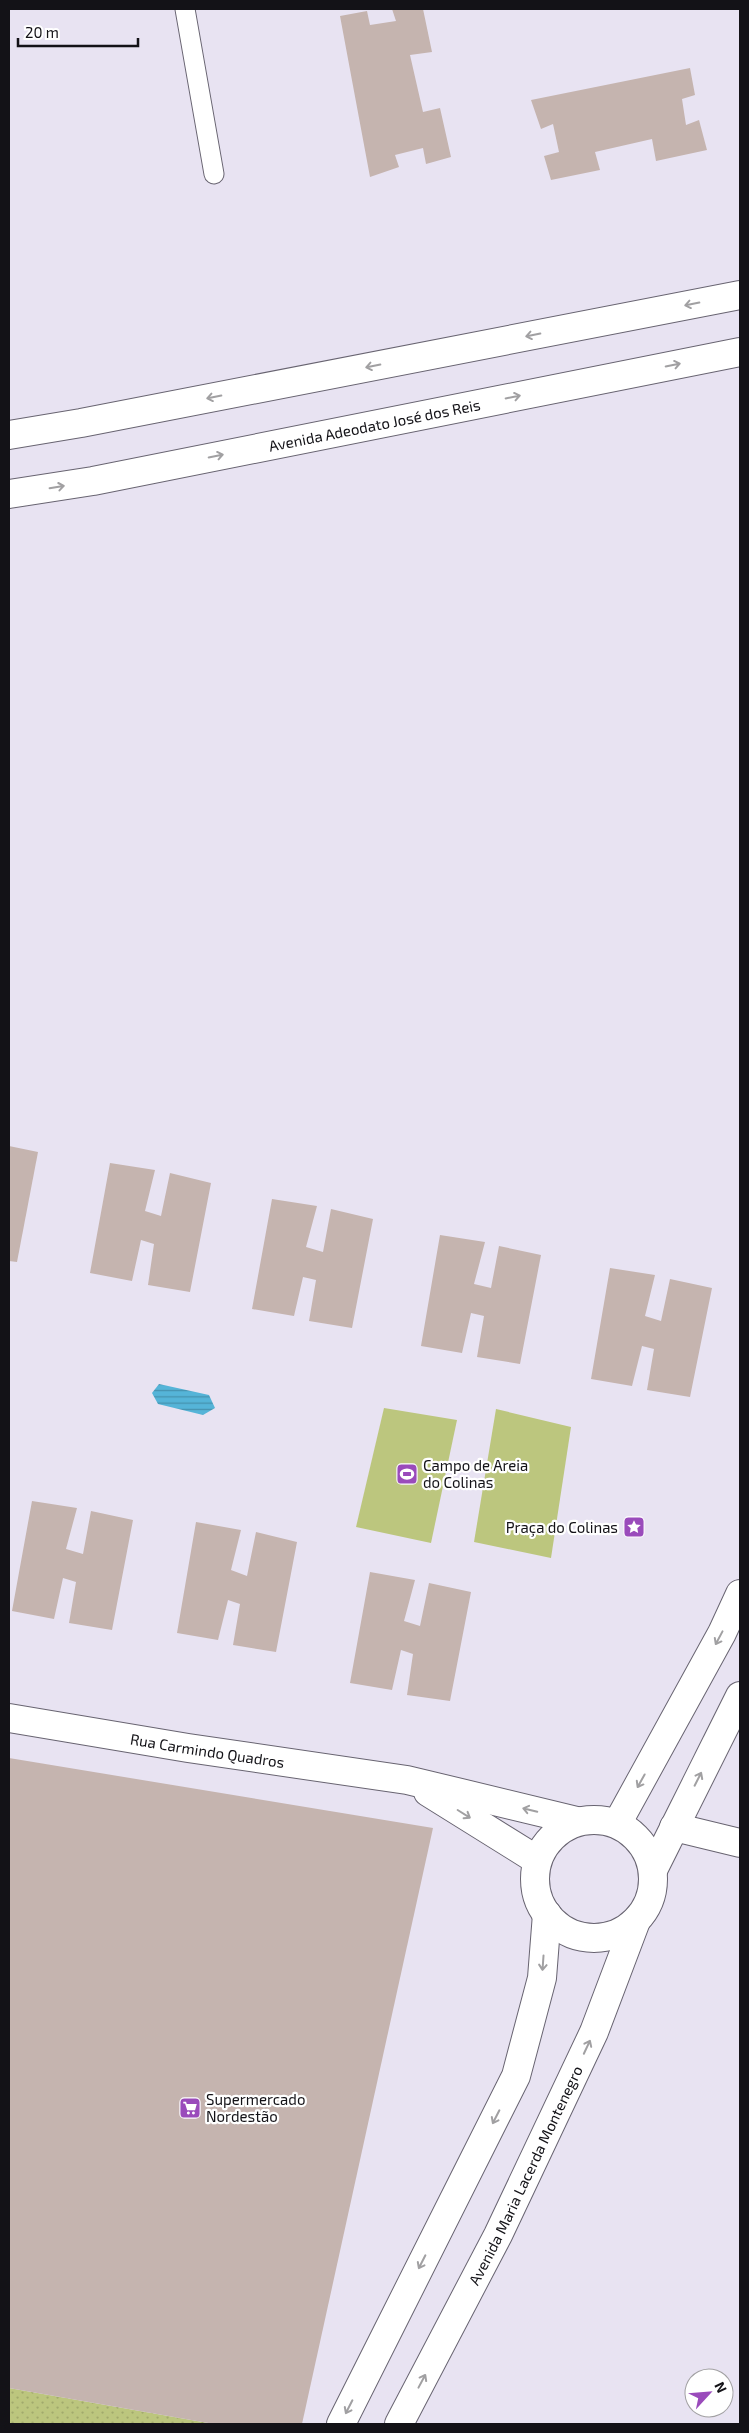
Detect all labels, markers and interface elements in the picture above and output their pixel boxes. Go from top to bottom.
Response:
scale bar [18,15,138,47]
text: 20 m [25,23,59,41]
one-way arrow [685,300,701,310]
one-way arrow [525,331,541,341]
one-way arrow [664,360,680,370]
one-way arrow [366,362,382,372]
one-way arrow [505,392,521,401]
one-way arrow [206,393,222,403]
street label: Avenida Adeodato José dos Reis [267,395,482,455]
one-way arrow [208,451,224,460]
one-way arrow [48,481,64,491]
place label: Campo de Areia do Colinas [423,1456,528,1491]
sports icon: Campo de Areia do Colinas [395,1462,419,1486]
place icon: Praça do Colinas [622,1515,646,1539]
place label: Praça do Colinas [506,1518,618,1537]
one-way arrow [714,1630,723,1645]
street label: Rua Carmindo Quadros [129,1729,286,1771]
one-way arrow [694,1772,703,1787]
one-way arrow [636,1773,646,1788]
one-way arrow [523,1805,539,1814]
one-way arrow [456,1810,470,1820]
one-way arrow [539,1954,548,1970]
one-way arrow [583,2040,592,2055]
street label: Avenida Maria Lacerda Montenegro [464,2063,586,2288]
place label: Supermercado Nordestão [206,2090,305,2125]
supermarket icon: Supermercado Nordestão [178,2096,202,2120]
one-way arrow [491,2109,500,2124]
one-way arrow [417,2254,426,2269]
north arrow [684,2368,734,2418]
one-way arrow [418,2374,427,2389]
text: N [711,2379,731,2395]
one-way arrow [344,2399,353,2414]

